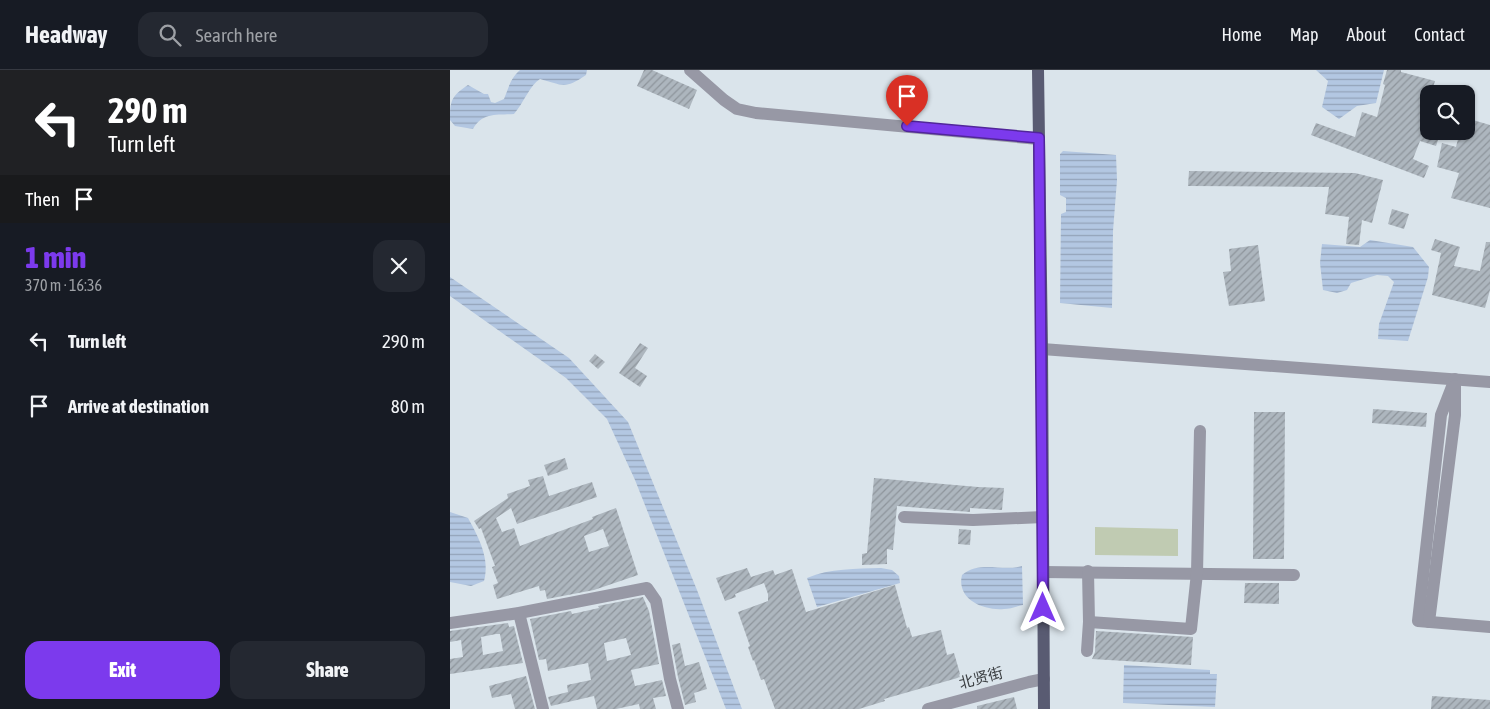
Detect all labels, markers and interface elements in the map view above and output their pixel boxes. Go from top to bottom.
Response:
search box [138,12,488,57]
text: Headway [25,21,108,48]
icon: search [156,21,184,49]
text: Search here [196,24,277,46]
text: Home [1222,24,1262,45]
text: Map [1290,24,1319,45]
text: About [1347,24,1386,45]
text: Contact [1414,24,1465,45]
pin [886,75,928,126]
icon: arrive [893,82,921,110]
map controls [1420,85,1475,140]
button: search [1420,85,1475,140]
icon: left [25,90,90,155]
text: 290 m [108,90,187,130]
text: Turn left [108,131,175,157]
icon: arrive [70,185,98,213]
text: Then [25,188,60,210]
text: 1 min [25,240,86,274]
button: close [373,240,425,292]
text: 370 m · 16:36 [25,276,102,294]
icon: left [25,327,53,355]
text: Turn left [68,330,126,352]
text: 290 m [382,330,425,352]
icon: arrive [25,392,53,420]
text: Arrive at destination [68,395,209,417]
text: 80 m [391,395,425,417]
position arrow [1016,581,1068,633]
button: Exit [25,641,220,699]
button: Share [230,641,425,699]
street label: 北贤街 [957,663,1005,692]

